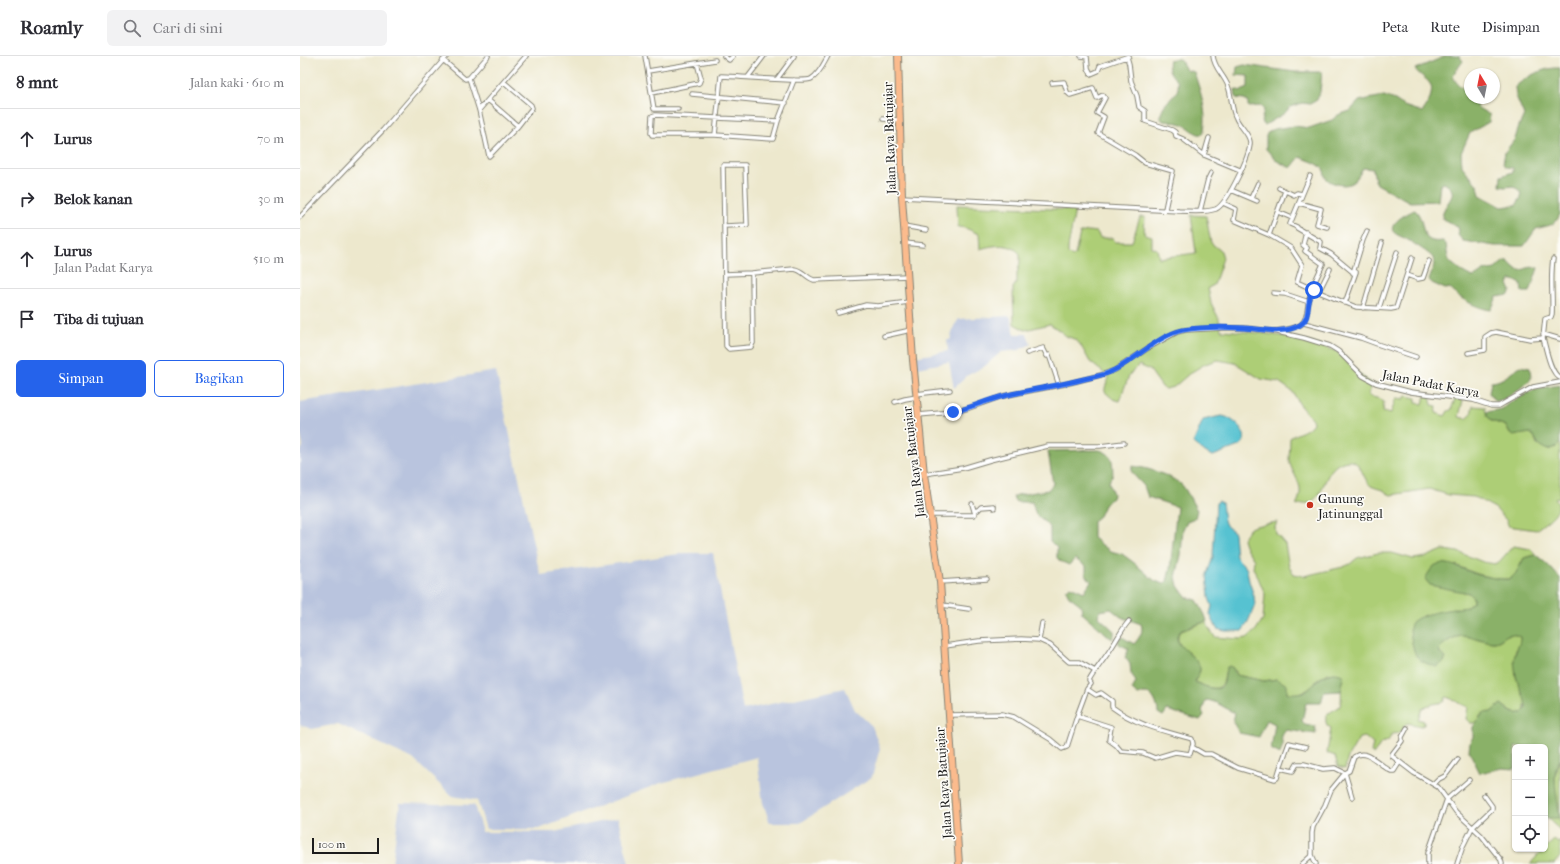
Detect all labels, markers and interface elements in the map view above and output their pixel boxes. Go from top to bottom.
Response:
search box [107,10,387,46]
text: Roamly [20,17,83,39]
icon: search [121,17,143,39]
text: Cari di sini [153,19,223,37]
text: Peta [1382,19,1408,36]
text: Rute [1430,19,1460,36]
text: Disimpan [1482,19,1540,36]
north arrow [1464,68,1500,104]
text: 8 mnt [16,72,58,92]
text: Jalan kaki · 610 m [190,75,284,90]
street label: Jalan Raya Batujajar [880,81,899,195]
icon: ahead [16,128,38,150]
text: Lurus [54,130,92,148]
text: 70 m [257,131,284,146]
icon: right [16,188,38,210]
text: Belok kanan [54,190,133,208]
text: 30 m [258,191,284,206]
text: Lurus [54,242,92,260]
icon: ahead [16,248,38,270]
text: 510 m [253,251,284,266]
text: Jalan Padat Karya [54,260,153,275]
route start [1305,281,1323,299]
icon: arrive [16,308,38,330]
text: Tiba di tujuan [54,310,144,328]
button: Simpan [16,360,146,397]
button: Bagikan [154,360,284,397]
street label: Jalan Padat Karya [1380,367,1482,400]
route end [944,403,962,421]
street label: Jalan Raya Batujajar [899,405,928,520]
place label: Gunung Jatinunggal [1317,491,1383,521]
marker: Gunung Jatinunggal [1305,500,1315,510]
street label: Jalan Raya Batujajar [932,726,955,840]
map controls [1512,744,1548,852]
button: + [1512,744,1548,780]
button: − [1512,780,1548,816]
button: locate [1512,816,1548,852]
scale bar [312,836,379,855]
text: 100 m [318,838,346,851]

